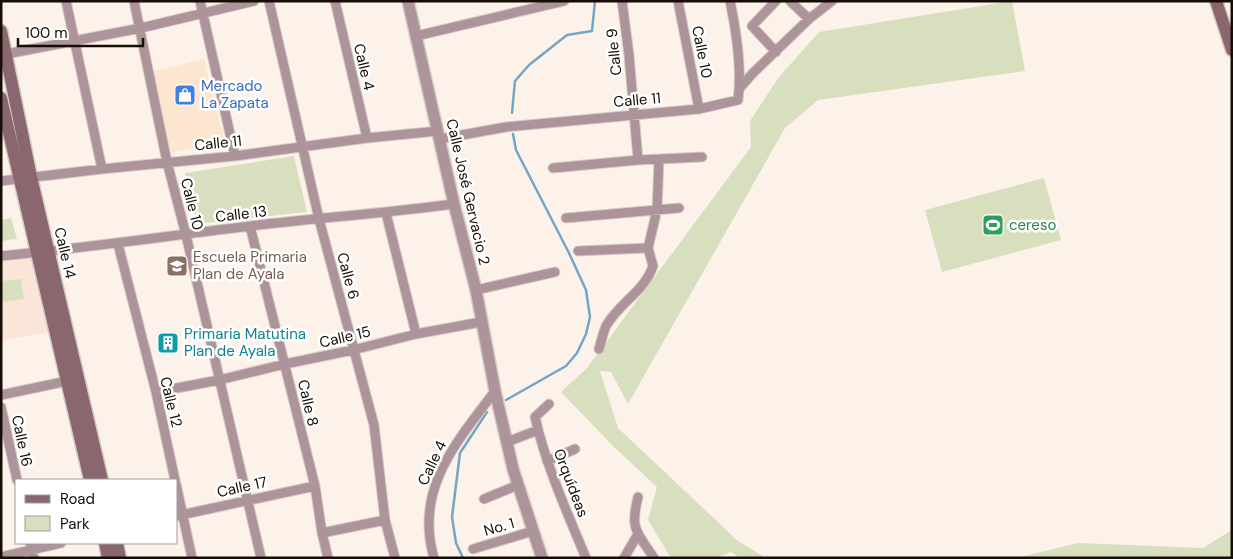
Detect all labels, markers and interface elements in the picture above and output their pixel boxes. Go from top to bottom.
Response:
scale bar [18,15,142,47]
text: 100 m [25,23,68,43]
street label: Calle 10 [687,24,717,80]
street label: Calle 9 [602,27,626,77]
street label: Calle 4 [349,42,379,92]
place label: Mercado La Zapata [201,76,269,113]
shop icon: Mercado La Zapata [173,83,197,107]
street label: Calle 11 [612,88,662,112]
street label: Calle José Gervacio 2 [441,117,495,267]
street label: Calle 11 [193,131,243,155]
street label: Calle 10 [176,176,208,232]
street label: Calle 13 [214,201,268,227]
sports icon: cereso [981,213,1005,237]
place label: cereso [1009,215,1056,235]
street label: Calle 14 [49,225,81,281]
place label: Escuela Primaria Plan de Ayala [193,247,307,284]
street label: Calle 6 [332,250,364,302]
school or university icon: Escuela Primaria Plan de Ayala [165,254,189,278]
street label: Calle 15 [317,321,373,353]
place label: Primaria Matutina Plan de Ayala [184,324,306,361]
building icon: Primaria Matutina Plan de Ayala [156,331,180,355]
street label: Calle 12 [155,375,187,429]
street label: Calle 8 [293,378,323,428]
street label: Calle 16 [7,413,37,469]
street label: Calle 4 [413,437,451,489]
street label: Orquídeas [549,446,593,520]
street label: Calle 17 [215,472,269,502]
legend [15,479,178,544]
text: Road [60,489,95,509]
street label: No. 1 [481,513,517,541]
text: Park [60,514,90,534]

